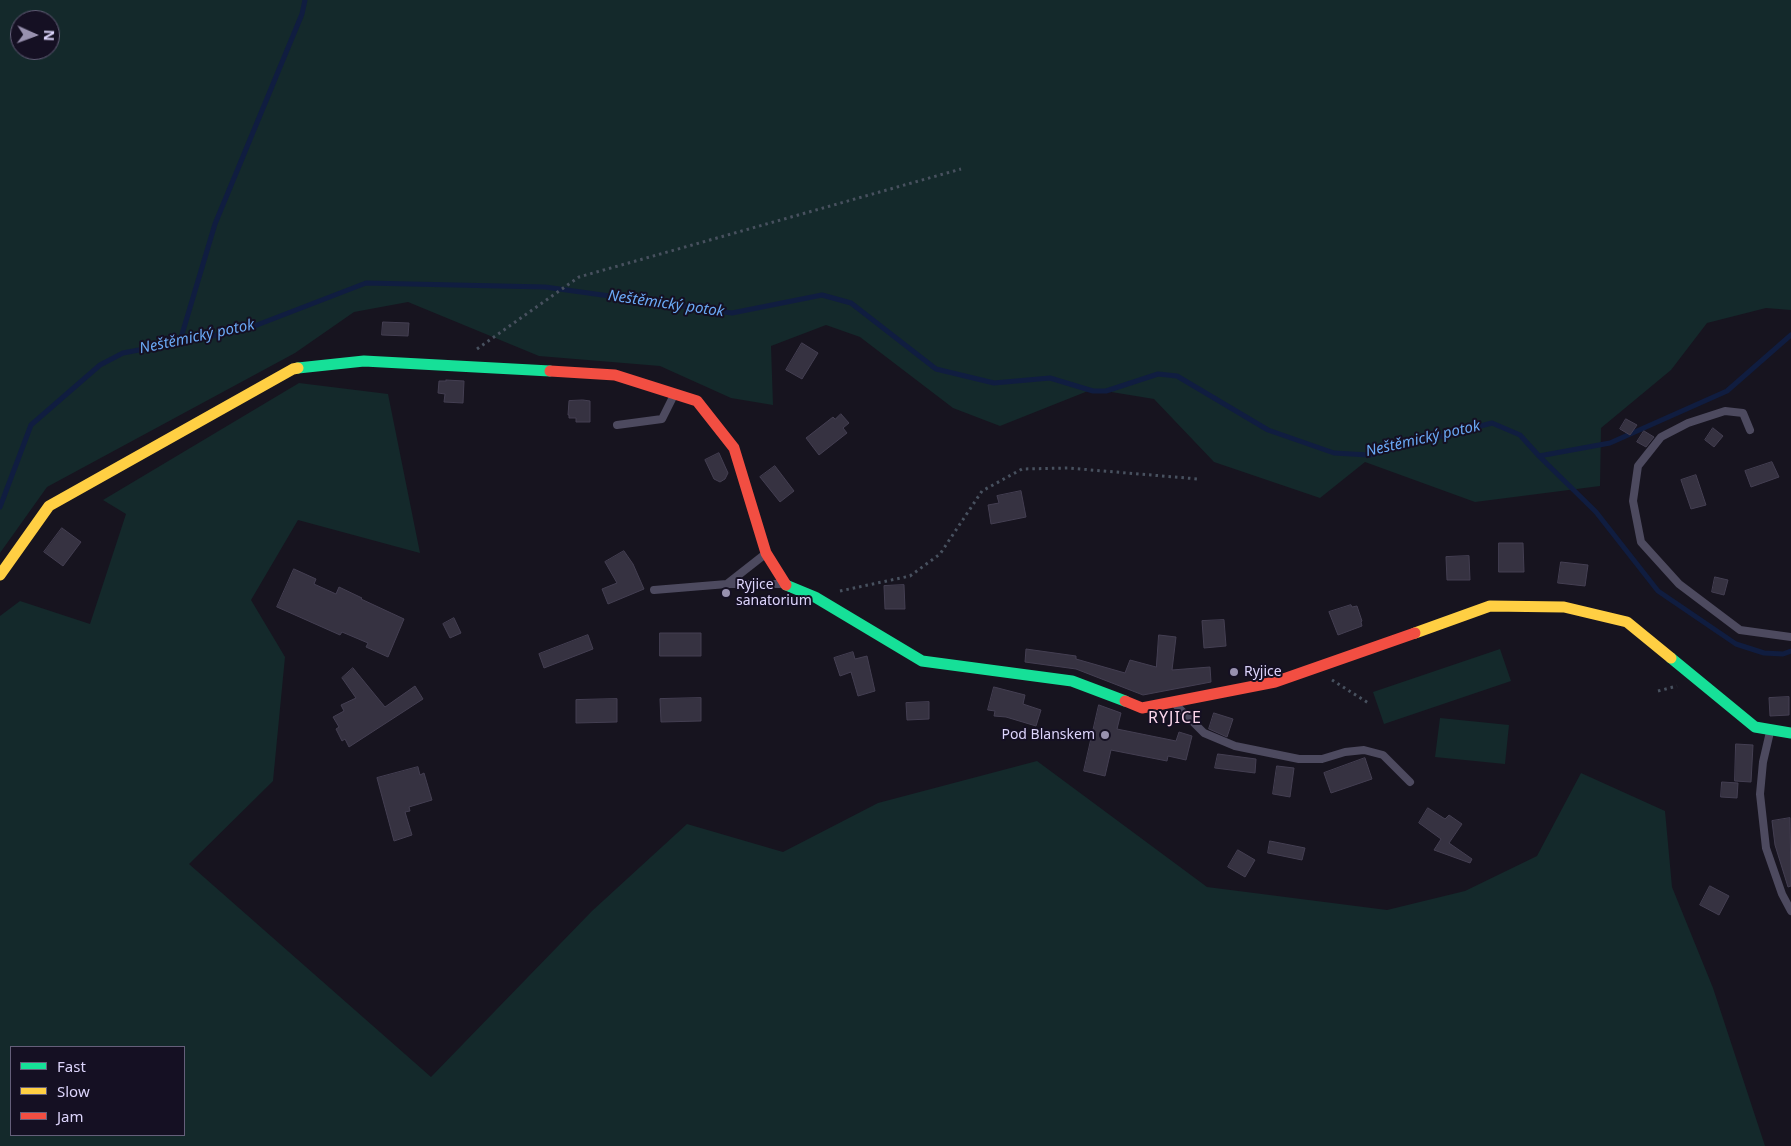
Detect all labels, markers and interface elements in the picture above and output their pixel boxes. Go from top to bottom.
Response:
north arrow [10,10,60,60]
text: N [40,29,59,42]
water label: Neštěmický potok [607,287,725,321]
water label: Neštěmický potok [138,316,256,358]
water label: Neštěmický potok [1364,417,1482,461]
place label: Ryjice sanatorium [736,577,812,610]
marker: Ryjice sanatorium [720,587,732,599]
place label: Ryjice [1244,664,1282,680]
marker: Ryjice [1228,666,1240,678]
district label: RYJICE [1147,708,1203,728]
place label: Pod Blanskem [1001,727,1095,743]
marker: Pod Blanskem [1099,729,1111,741]
legend [10,1046,185,1136]
text: Fast [57,1056,86,1076]
text: Slow [57,1081,90,1101]
text: Jam [57,1106,84,1126]

